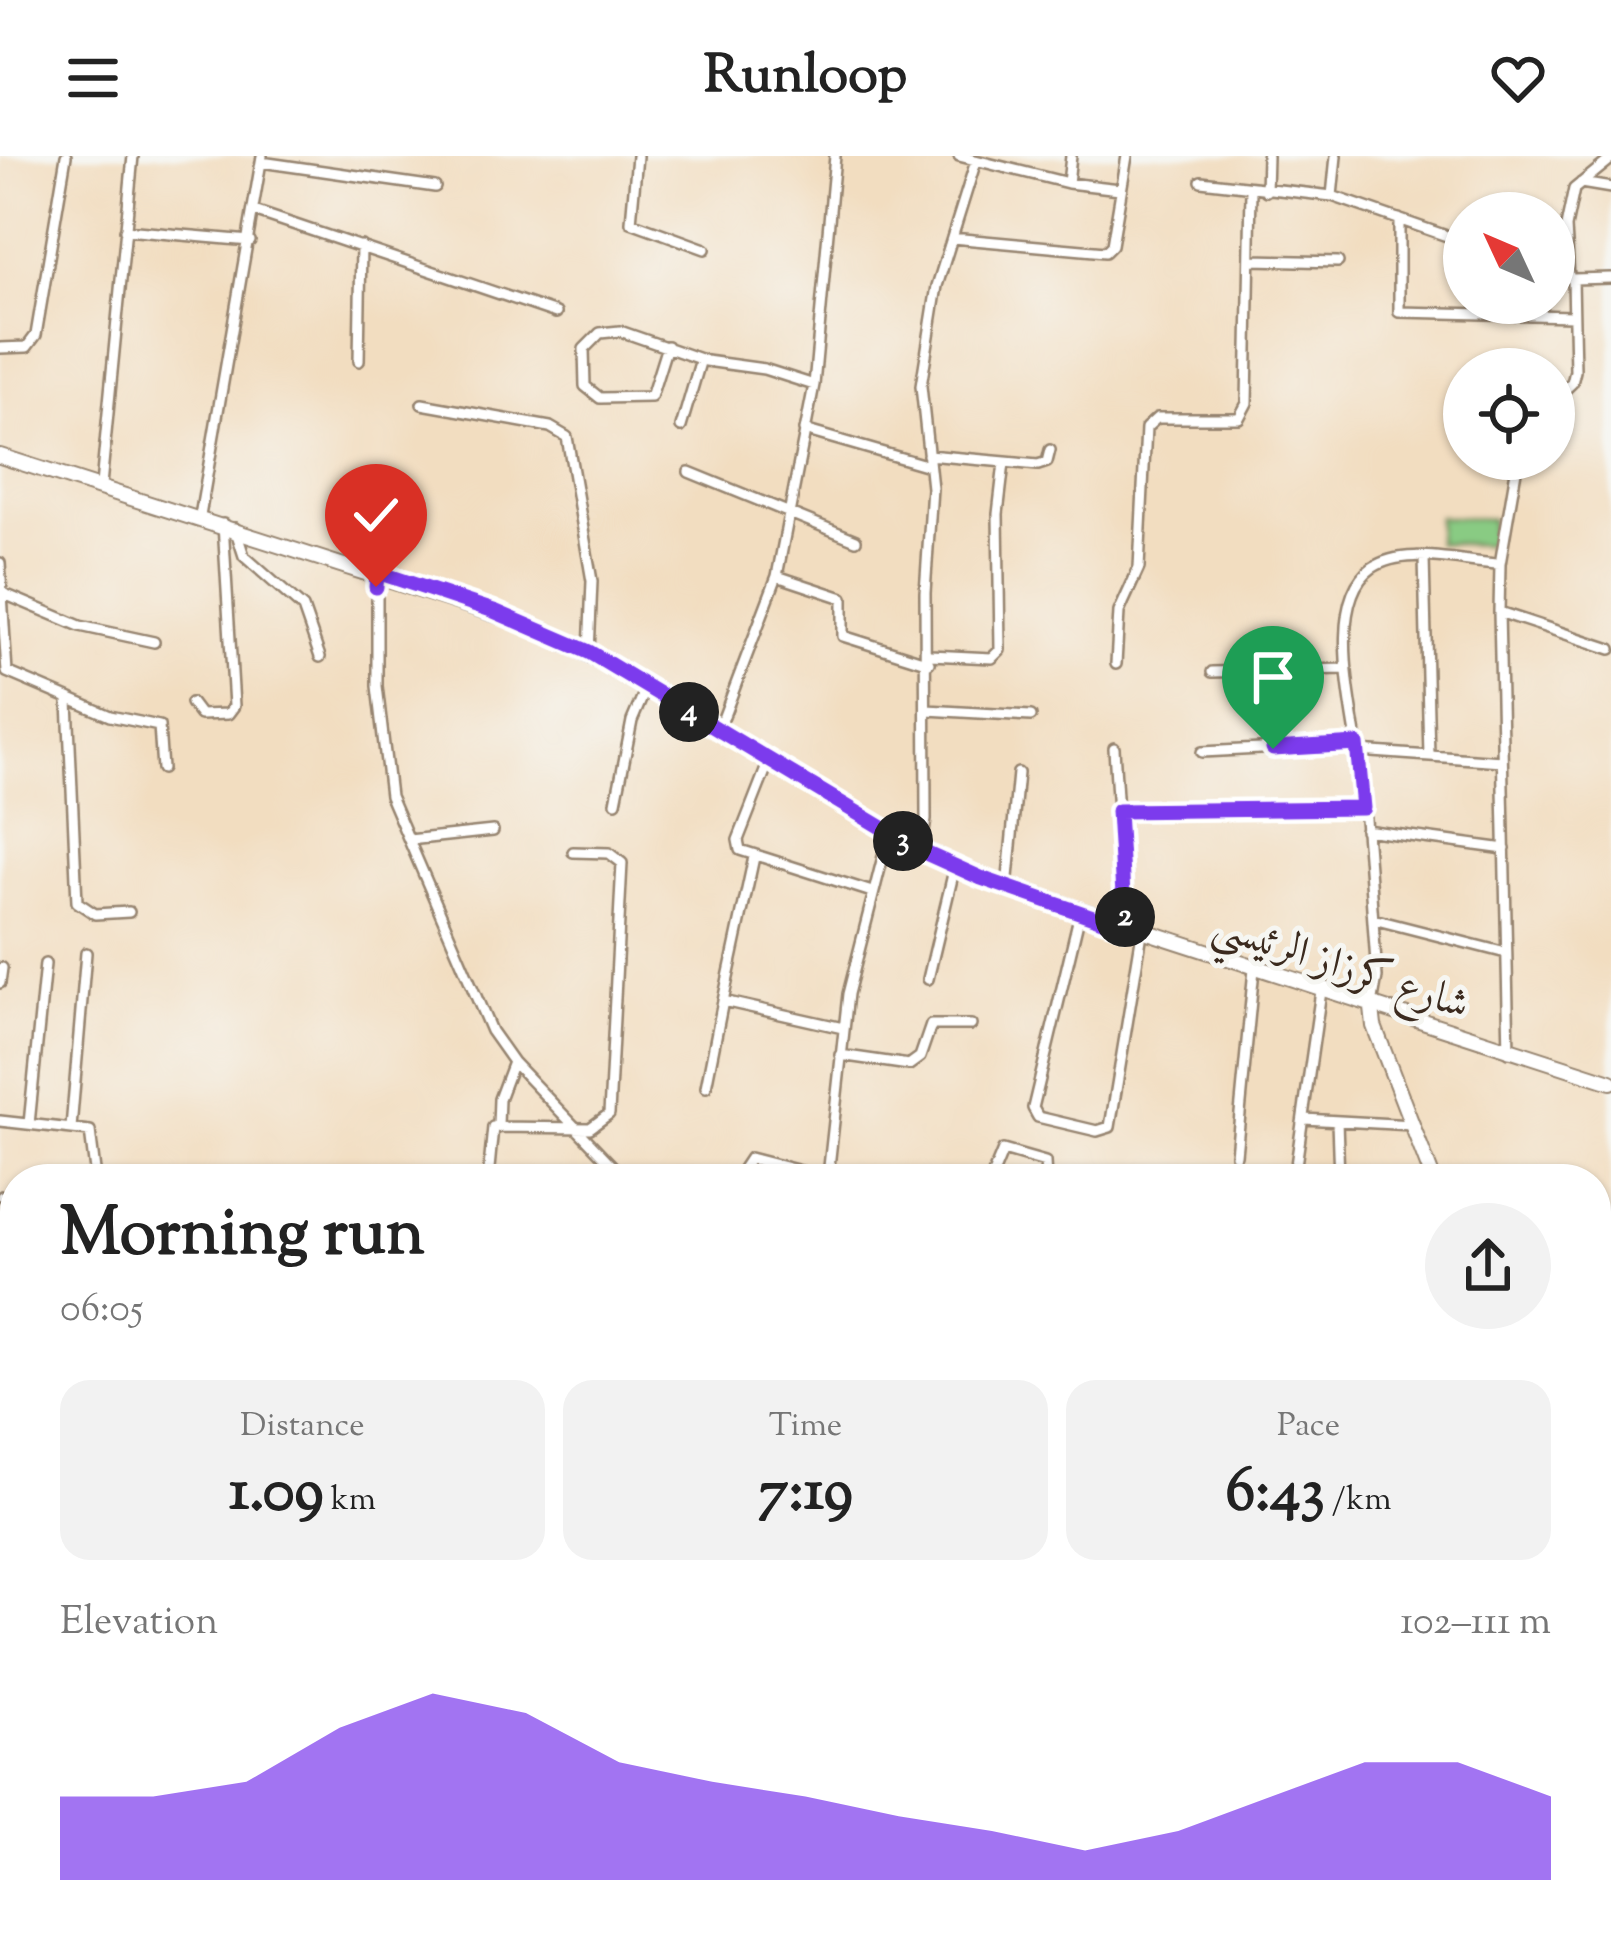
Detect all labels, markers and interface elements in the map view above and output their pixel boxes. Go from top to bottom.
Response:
text: Runloop [704,39,907,117]
icon: menu [60,45,126,111]
icon: heart [1485,45,1551,111]
north arrow [1443,192,1575,324]
map controls [1443,192,1575,480]
button: locate [1443,348,1575,480]
pin [325,464,427,587]
icon: check [343,482,409,548]
pin [1222,626,1324,749]
icon: arrive [1240,644,1306,710]
pin: 4 [659,682,719,742]
text: 4 [681,688,697,736]
pin: 3 [873,811,933,871]
text: 3 [896,817,910,865]
pin: 2 [1095,887,1155,947]
text: 2 [1117,893,1133,941]
street label: شارع كرزاز الرئيسي [1203,898,1476,1042]
text: Morning run [60,1190,425,1285]
button: share [1425,1203,1551,1329]
text: 06:05 [60,1283,143,1339]
text: Distance [240,1403,365,1451]
text: Time [769,1403,842,1451]
text: Pace [1277,1403,1340,1451]
text: 1.09 [229,1451,324,1538]
text: 7:19 [758,1451,853,1538]
text: 6:43 [1225,1451,1325,1538]
text: km [324,1477,376,1525]
text: /km [1325,1477,1392,1525]
text: Elevation [60,1596,218,1652]
text: 102–111 m [1400,1596,1551,1652]

